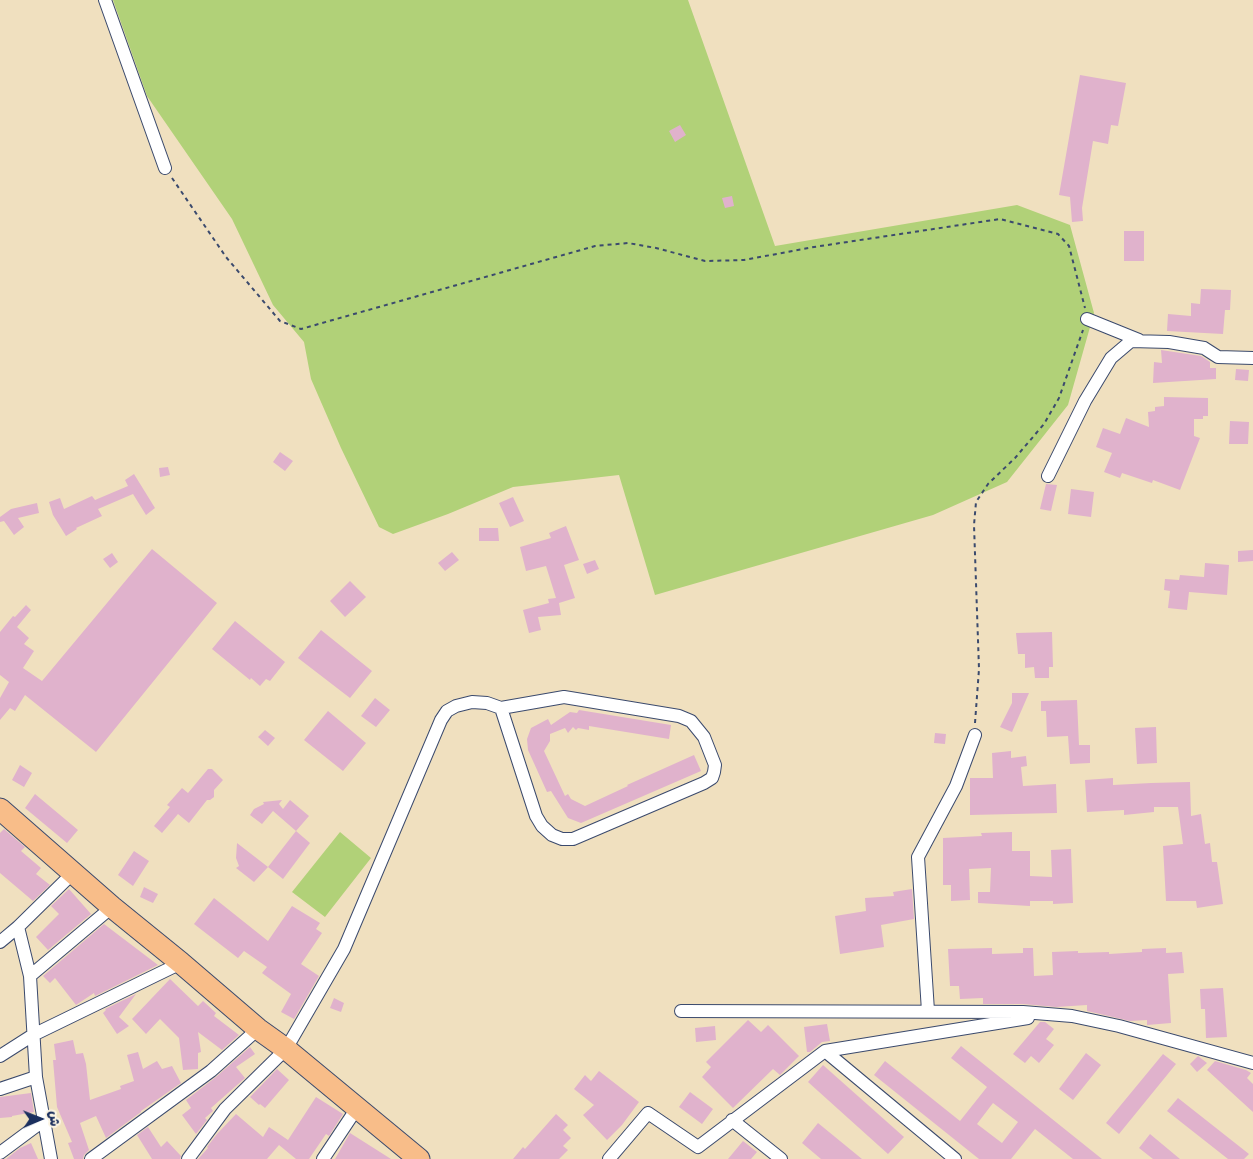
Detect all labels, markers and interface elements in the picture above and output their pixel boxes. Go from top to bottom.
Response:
north arrow [15,1094,65,1144]
text: ش [46,1111,64,1127]

